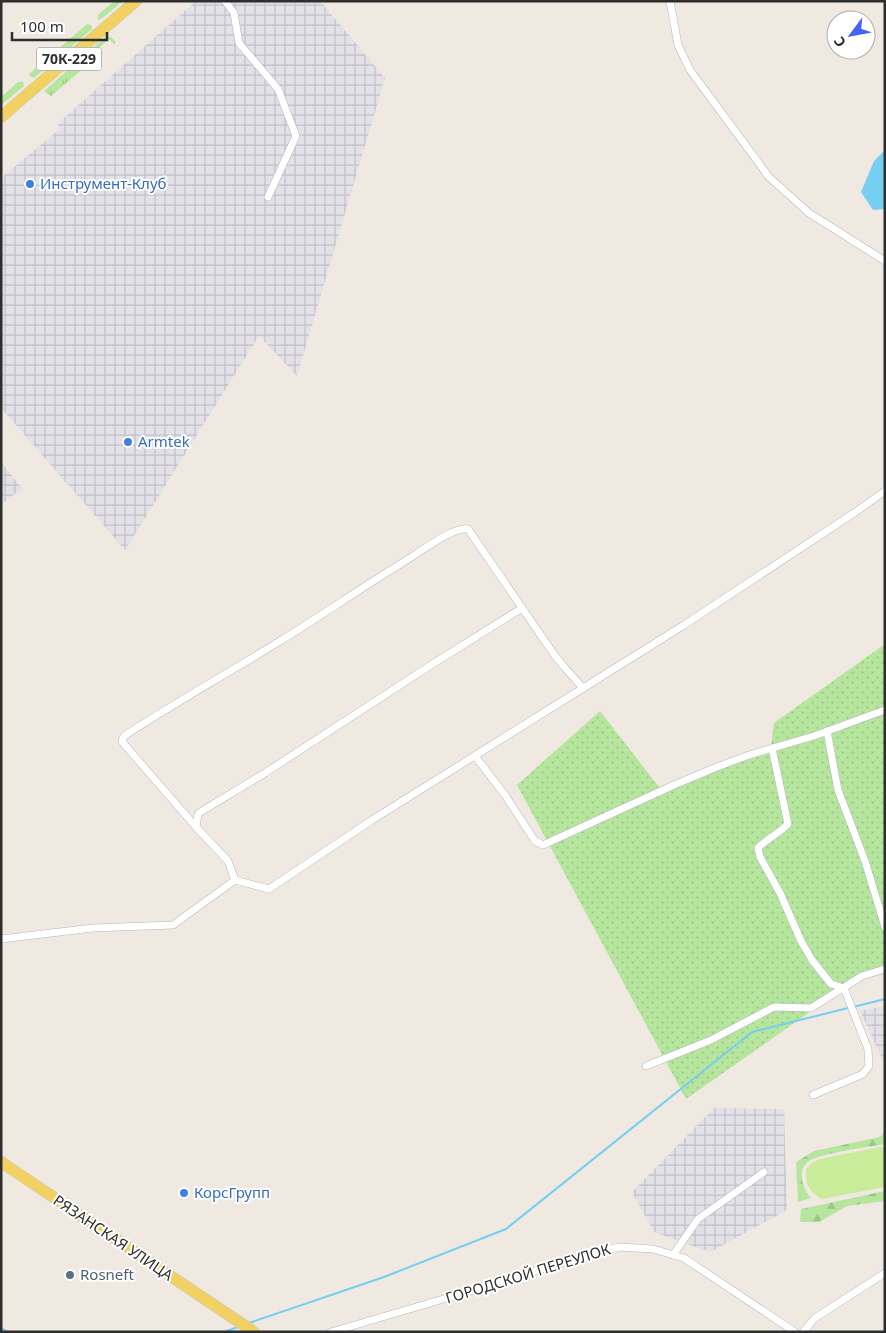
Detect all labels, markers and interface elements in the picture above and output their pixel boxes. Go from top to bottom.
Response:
scale bar [12,10,108,42]
north arrow [826,10,876,60]
text: 100 m [20,16,64,36]
text: С [829,33,850,51]
road number: 70К-229 [36,48,102,70]
place label: Инструмент-Клуб [40,173,167,193]
marker: Инструмент-Клуб [24,178,36,190]
place label: Armtek [138,431,190,451]
marker: Armtek [122,436,134,448]
place label: КорсГрупп [194,1182,270,1202]
marker: КорсГрупп [178,1187,190,1199]
street label: РЯЗАНСКАЯ УЛИЦА [50,1190,178,1285]
street label: ГОРОДСКОЙ ПЕРЕУЛОК [443,1238,613,1308]
place label: Rosneft [80,1264,134,1284]
marker: Rosneft [64,1269,76,1281]

